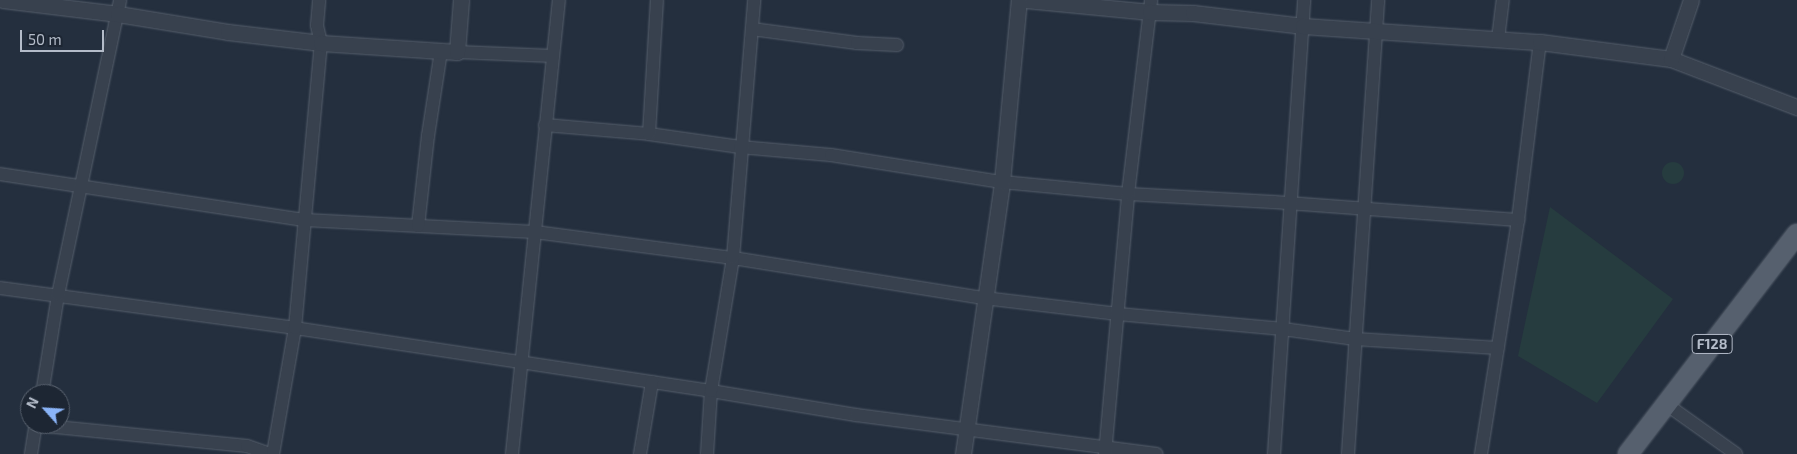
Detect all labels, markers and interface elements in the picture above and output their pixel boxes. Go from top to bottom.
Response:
scale bar [22,20,106,52]
text: 50 m [28,30,62,48]
road number: F128 [1691,332,1733,356]
north arrow [20,384,70,434]
text: N [22,394,42,411]

